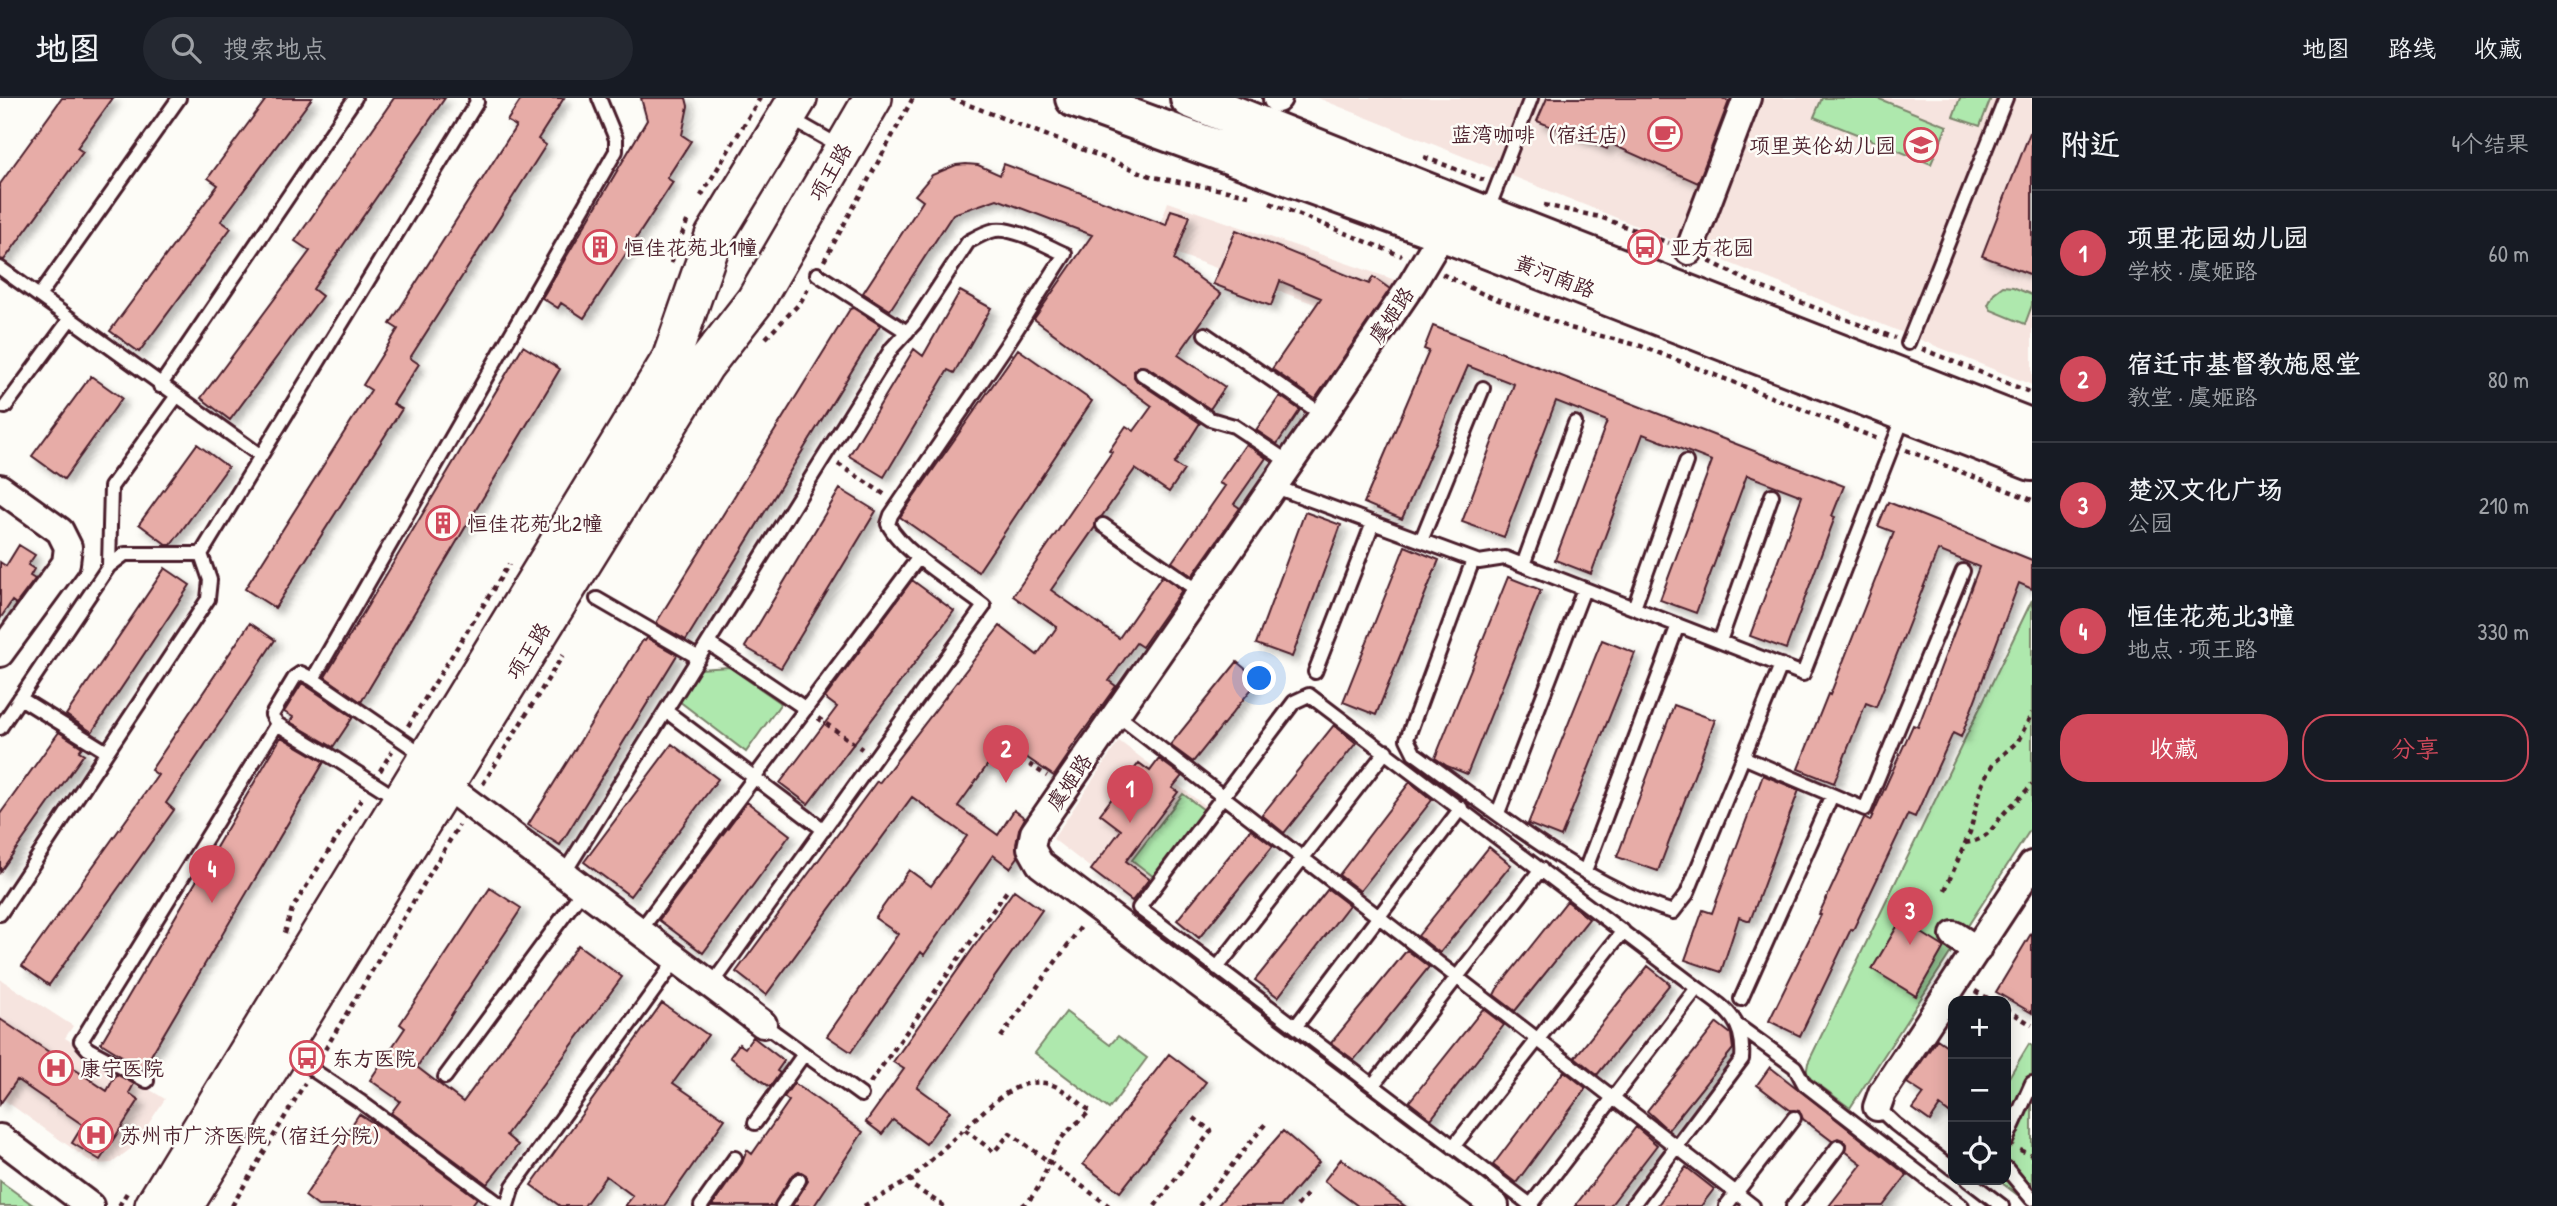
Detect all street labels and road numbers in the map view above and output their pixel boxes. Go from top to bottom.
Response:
street label: 项王路 [802,137,858,207]
street label: 黄河南路 [1511,247,1599,305]
street label: 虞姬路 [1361,281,1421,349]
street label: 项王路 [499,617,557,685]
street label: 虞姬路 [1039,748,1099,816]

